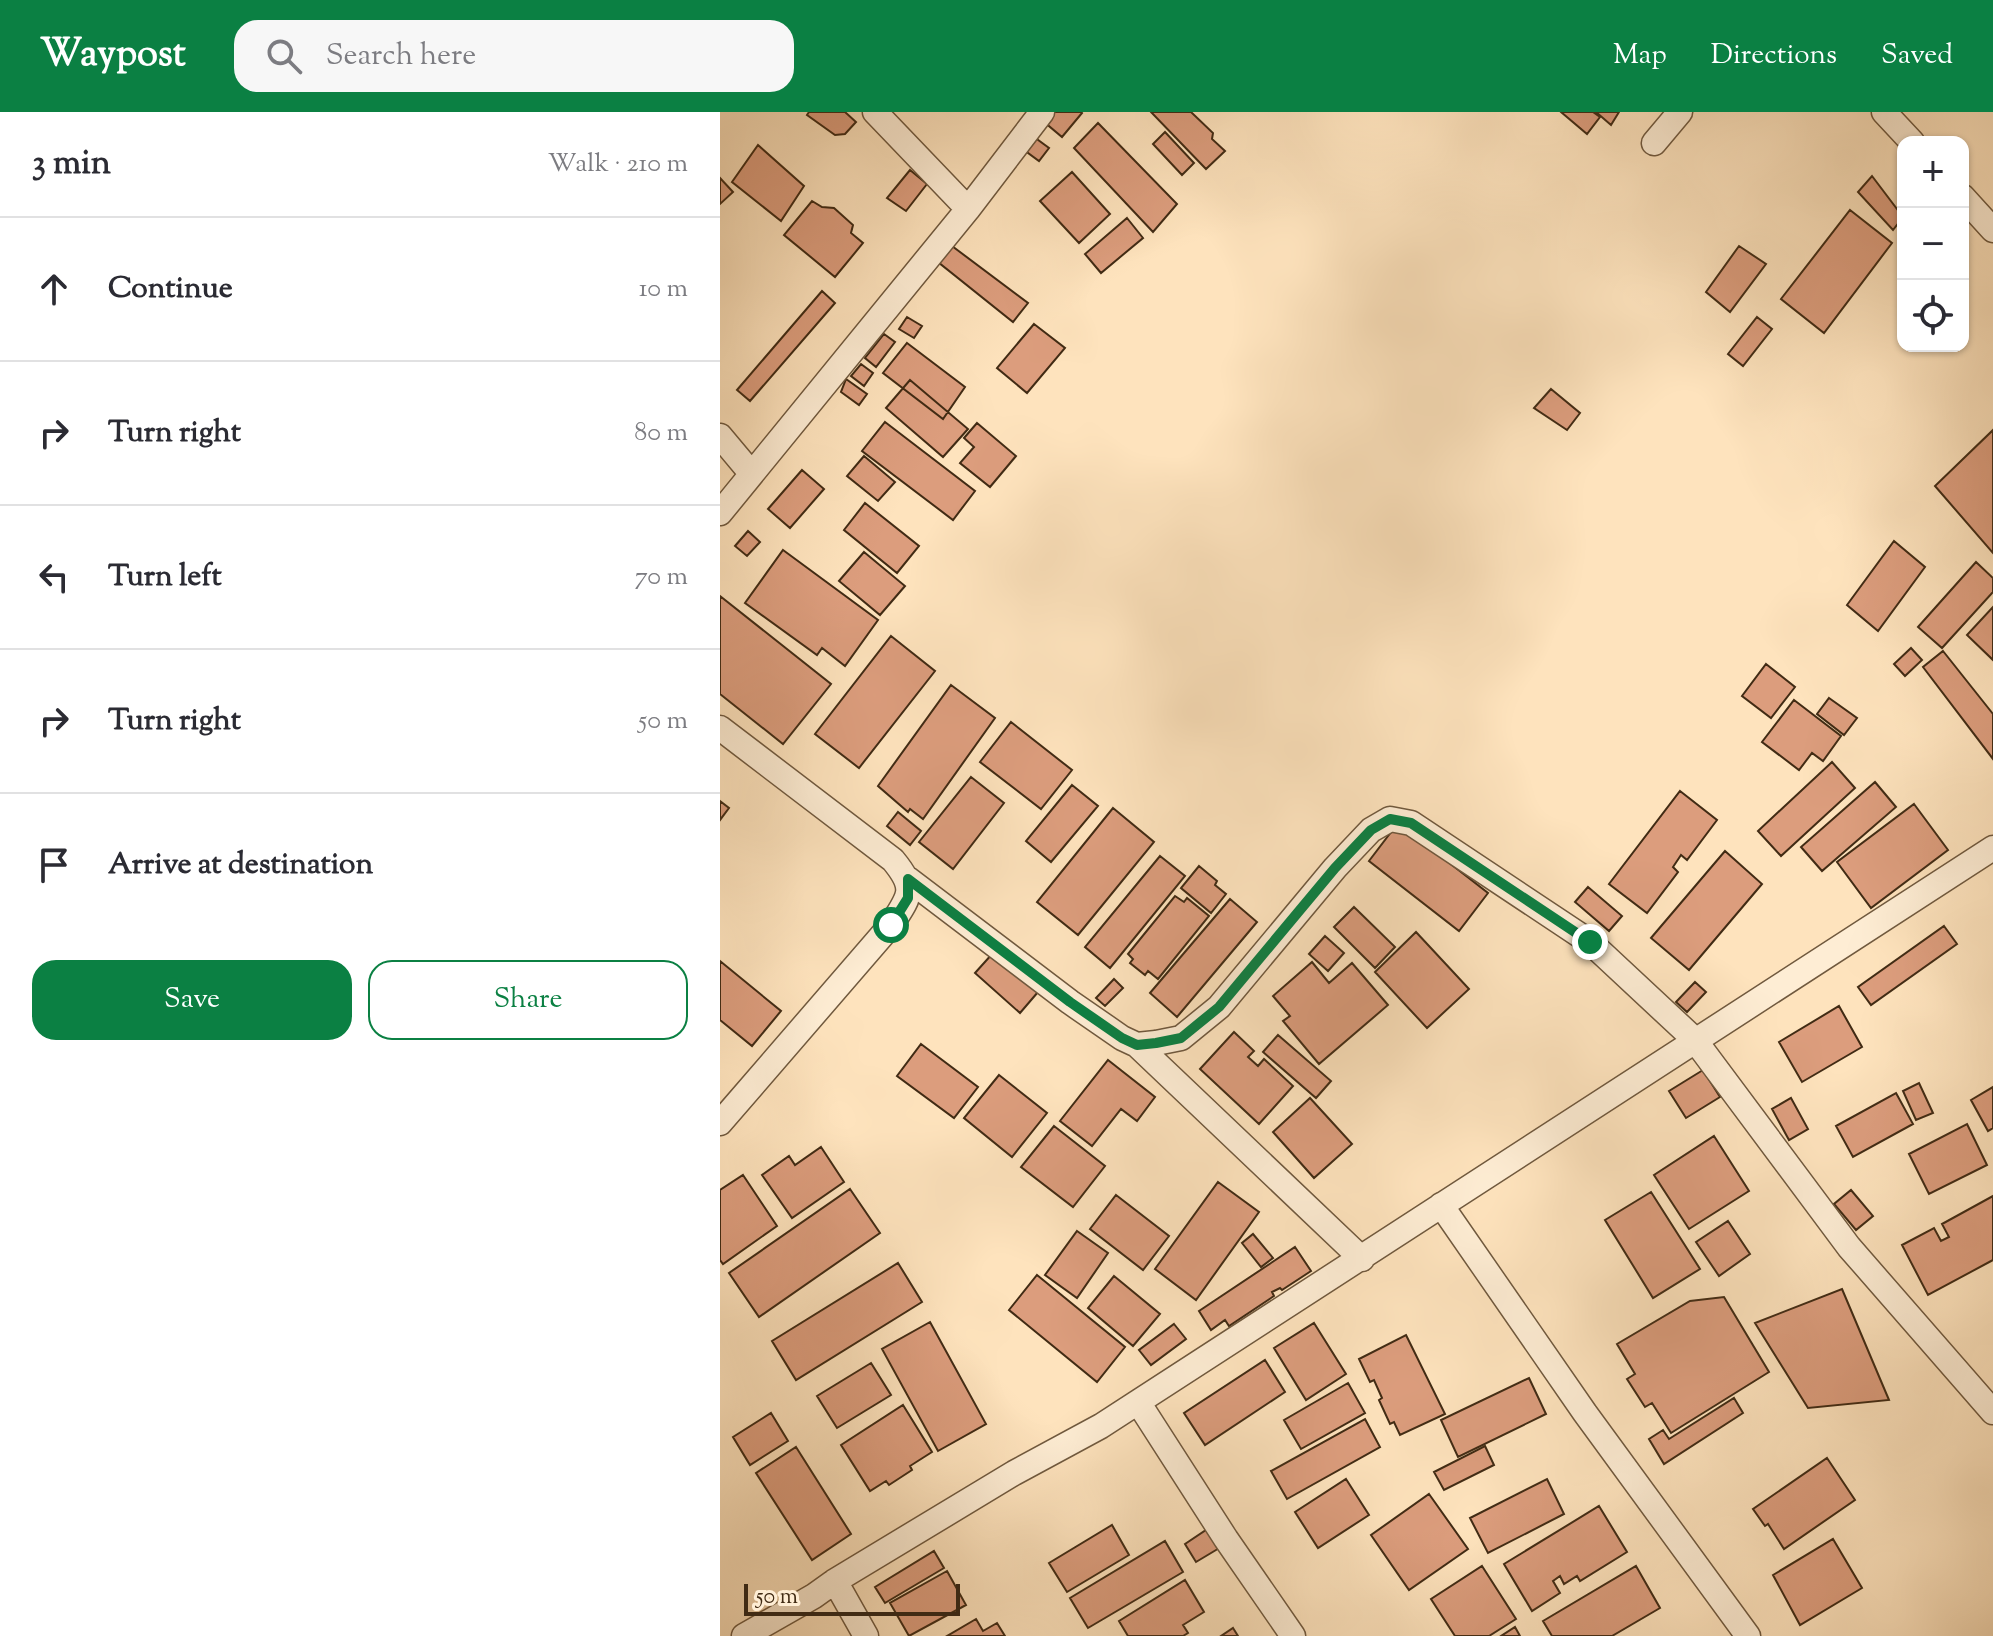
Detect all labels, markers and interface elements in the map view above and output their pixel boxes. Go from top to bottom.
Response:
search box [234,20,794,92]
text: Waypost [40,29,186,83]
icon: search [262,34,306,78]
text: Search here [326,35,476,78]
text: Map [1613,36,1667,76]
text: Directions [1711,36,1837,76]
text: Saved [1881,36,1953,76]
map controls [1897,136,1969,352]
button: + [1897,136,1969,208]
text: 3 min [32,140,111,189]
text: Walk · 210 m [548,146,688,183]
button: − [1897,208,1969,280]
icon: ahead [32,267,76,311]
text: Continue [108,268,233,311]
text: 10 m [639,271,688,308]
button: locate [1897,280,1969,352]
icon: right [32,411,76,455]
text: Turn right [108,412,241,455]
text: 80 m [634,415,688,452]
icon: left [32,555,76,599]
text: Turn left [108,556,222,599]
text: 70 m [635,559,688,596]
icon: right [32,699,76,743]
text: Turn right [108,700,241,743]
text: 50 m [638,703,688,740]
icon: arrive [32,843,76,887]
text: Arrive at destination [108,844,373,887]
route start [873,907,909,943]
route end [1572,924,1608,960]
button: Save [32,960,352,1040]
button: Share [368,960,688,1040]
scale bar [744,1580,960,1616]
text: 50 m [756,1582,798,1614]

